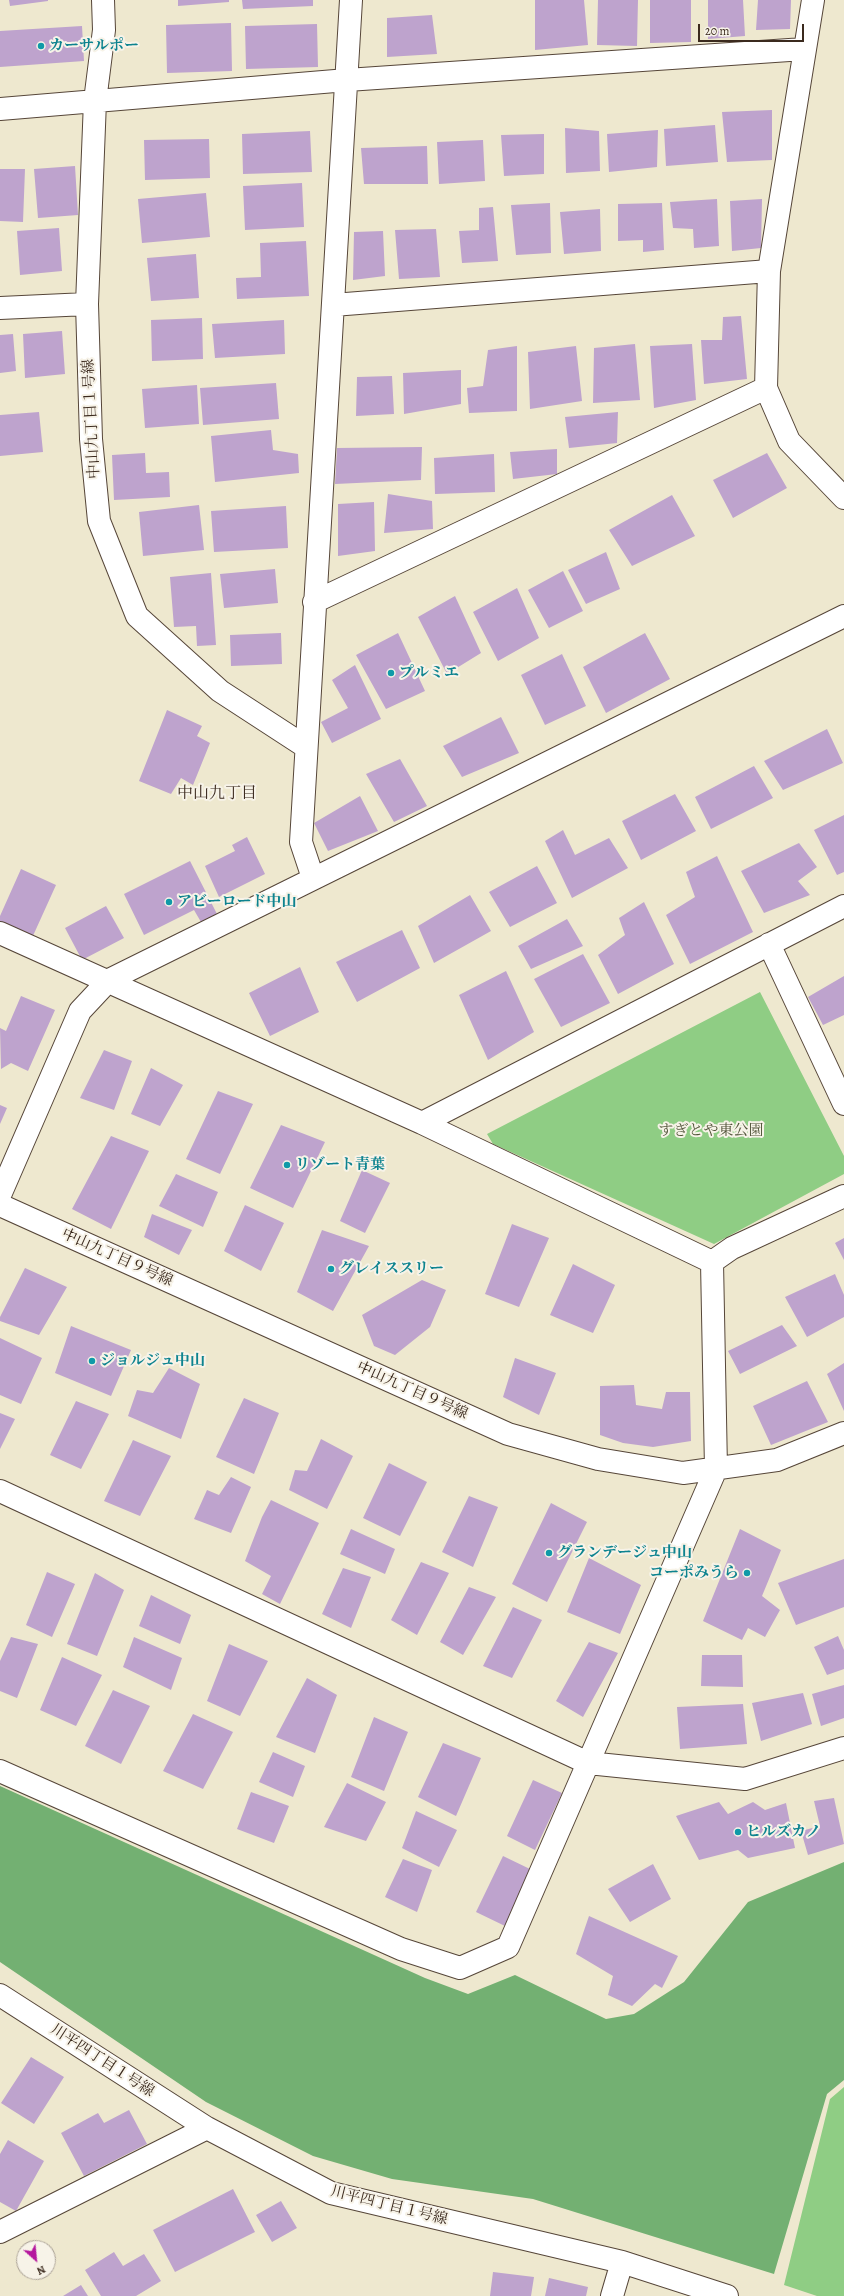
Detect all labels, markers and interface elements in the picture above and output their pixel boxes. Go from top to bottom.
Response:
scale bar [700,16,806,42]
text: 20 m [705,23,729,39]
place label: カーサルポー [49,37,139,55]
marker: カーサルポー [36,41,46,51]
street label: 中山九丁目１号線 [80,359,104,479]
place label: プルミエ [399,664,459,682]
marker: プルミエ [386,668,396,678]
district label: 中山九丁目 [177,784,257,804]
place label: アビーロード中山 [177,893,296,911]
marker: アビーロード中山 [164,897,174,907]
park label: すぎとや東公園 [659,1122,763,1140]
place label: リゾート青葉 [295,1156,385,1174]
marker: リゾート青葉 [282,1160,292,1170]
street label: 中山九丁目９号線 [59,1225,175,1291]
place label: グレイススリー [339,1260,444,1278]
marker: グレイススリー [326,1264,336,1274]
place label: ジョルジュ中山 [100,1352,205,1370]
marker: ジョルジュ中山 [87,1356,97,1366]
street label: 中山九丁目９号線 [354,1358,470,1424]
place label: グランデージュ中山 [557,1544,692,1562]
marker: グランデージュ中山 [544,1548,554,1558]
place label: コーポみうら [649,1564,739,1582]
marker: コーポみうら [742,1568,752,1578]
place label: ヒルズカノ [746,1823,821,1841]
marker: ヒルズカノ [733,1827,743,1837]
street label: 川平四丁目１号線 [47,2021,157,2101]
street label: 川平四丁目１号線 [329,2183,449,2229]
north arrow [16,2240,56,2280]
text: N [34,2262,48,2279]

